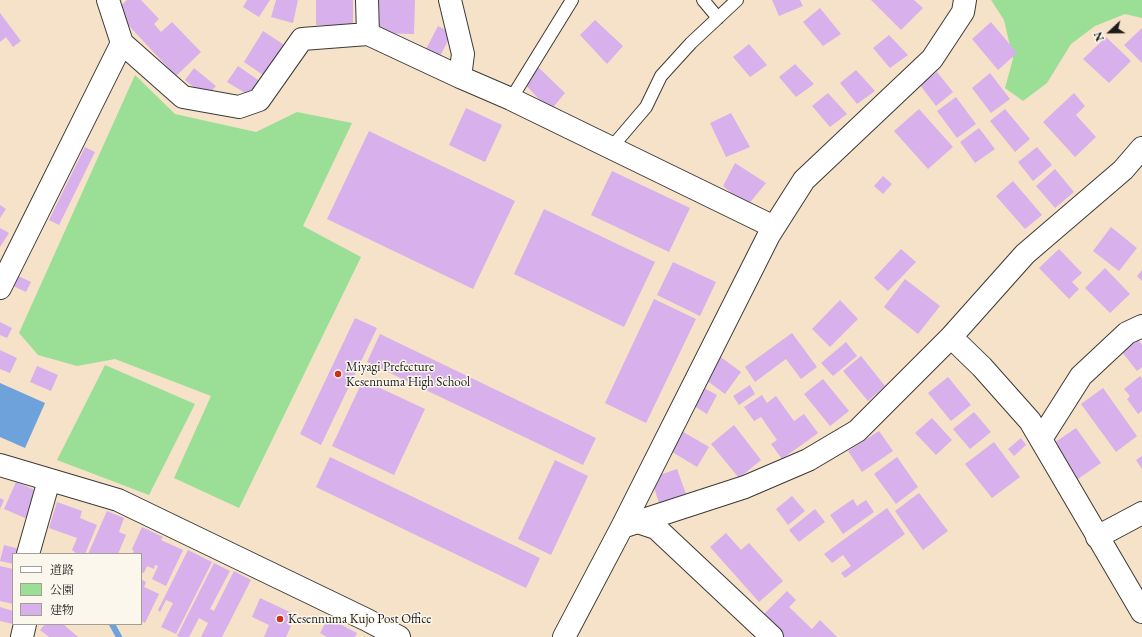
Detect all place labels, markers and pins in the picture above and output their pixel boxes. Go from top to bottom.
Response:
place label: Miyagi Prefecture Kesennuma High School [346,359,470,390]
marker: Miyagi Prefecture Kesennuma High School [333,369,343,379]
place label: Kesennuma Kujo Post Office [288,611,431,627]
marker: Kesennuma Kujo Post Office [275,614,285,624]

